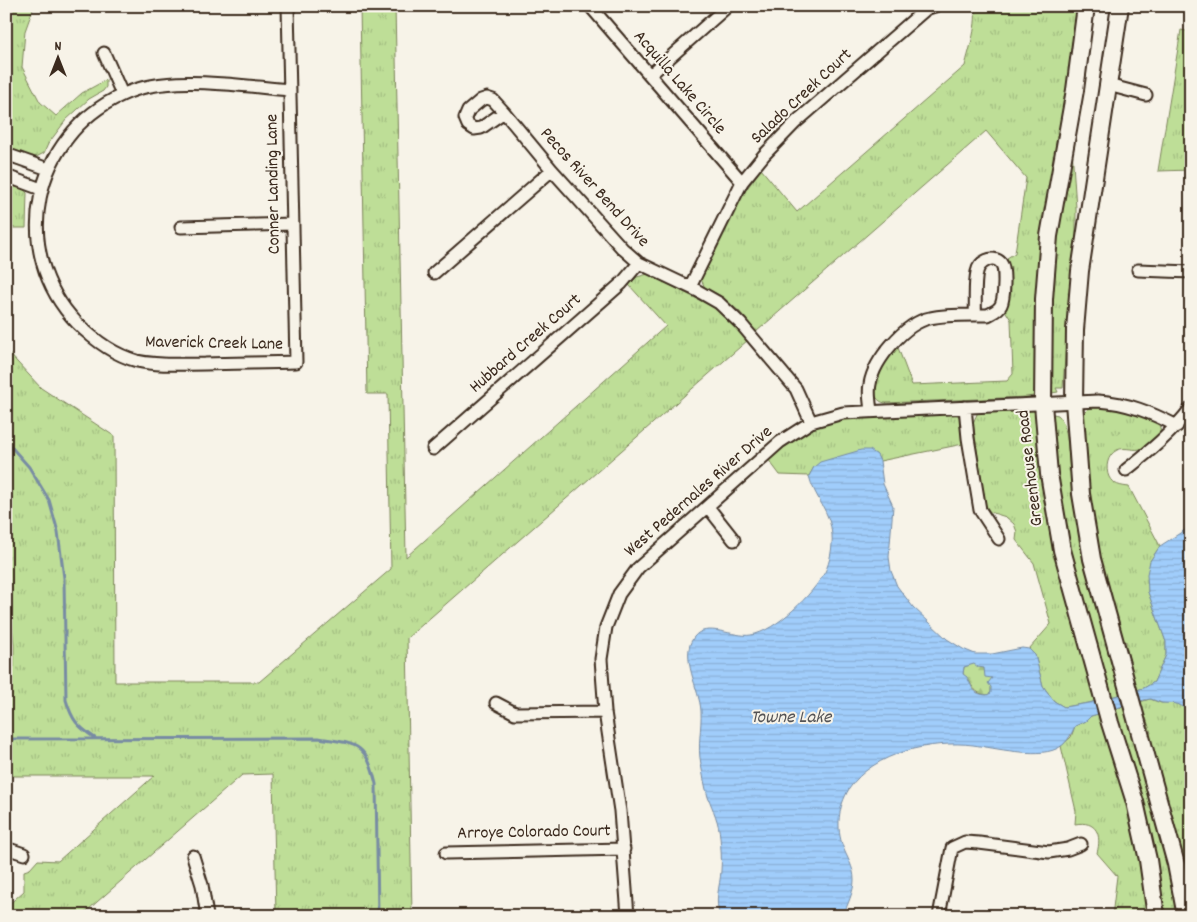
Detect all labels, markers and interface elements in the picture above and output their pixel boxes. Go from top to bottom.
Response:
street label: Acquilla Lake Circle [627,25,731,141]
north arrow [32,32,82,82]
text: N [55,37,62,57]
street label: Salado Creek Court [746,43,859,151]
street label: Conner Landing Lane [260,113,288,254]
street label: Pecos River Bend Drive [533,123,655,253]
street label: Hubbard Creek Court [465,288,588,400]
street label: Maverick Creek Lane [145,330,283,358]
street label: Greenhouse Road [1011,408,1051,528]
street label: West Pedernales River Drive [619,420,779,564]
water label: Towne Lake [751,705,833,732]
street label: Arroye Colorado Court [457,819,611,847]

